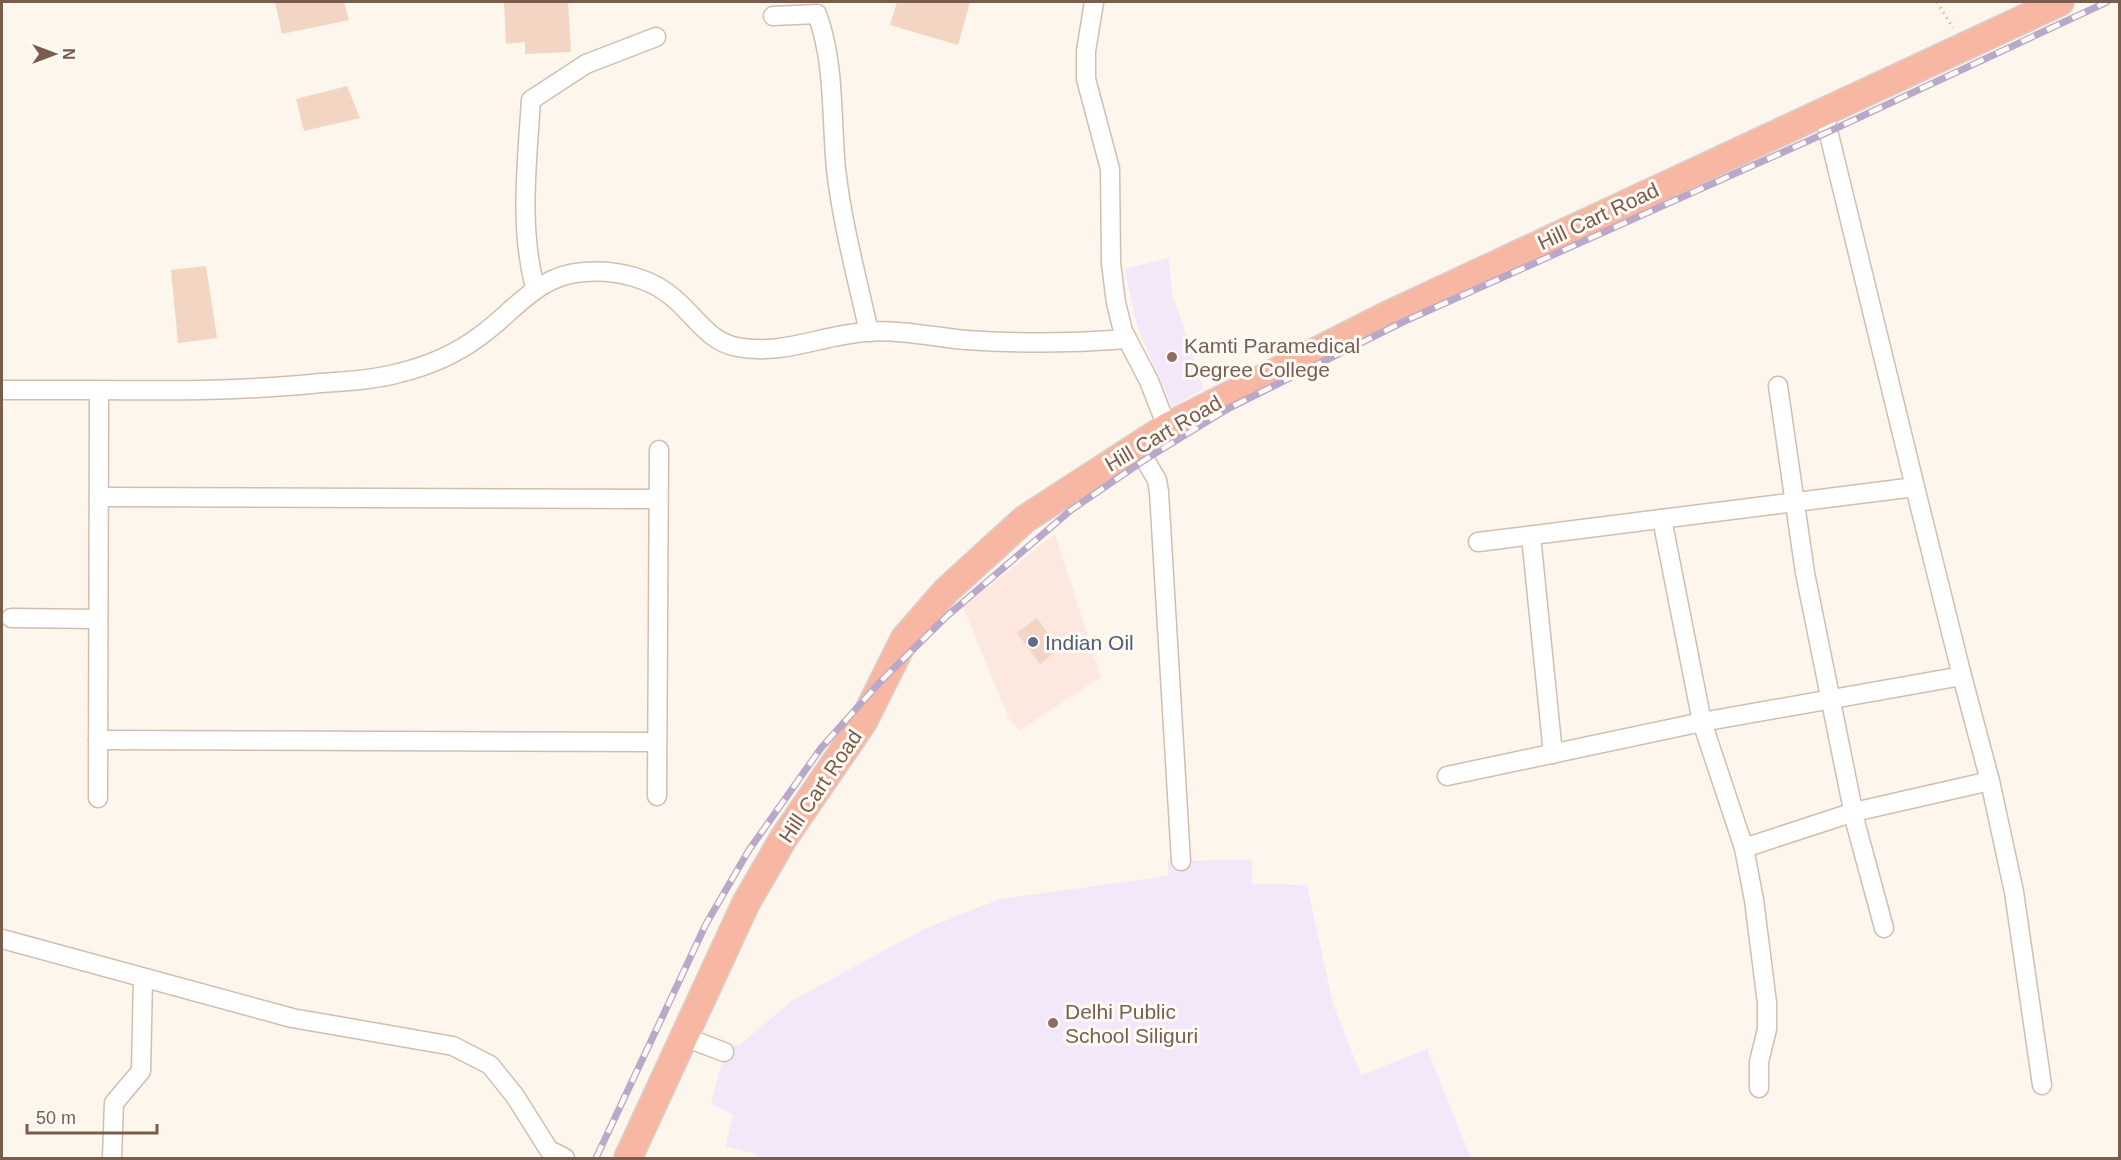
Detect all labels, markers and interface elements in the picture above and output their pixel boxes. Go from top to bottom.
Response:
north arrow [24,24,84,84]
text: N [60,48,77,60]
street label: Hill Cart Road [1534,178,1662,254]
place label: Kamti Paramedical Degree College [1184,334,1360,381]
marker: Kamti Paramedical Degree College [1165,350,1179,364]
street label: Hill Cart Road [1101,390,1225,476]
place label: Indian Oil [1045,631,1134,654]
marker: Indian Oil [1026,635,1040,649]
street label: Hill Cart Road [774,725,866,847]
place label: Delhi Public School Siliguri [1065,1000,1198,1047]
marker: Delhi Public School Siliguri [1046,1016,1060,1030]
scale bar [27,1097,158,1135]
text: 50 m [36,1108,76,1128]

